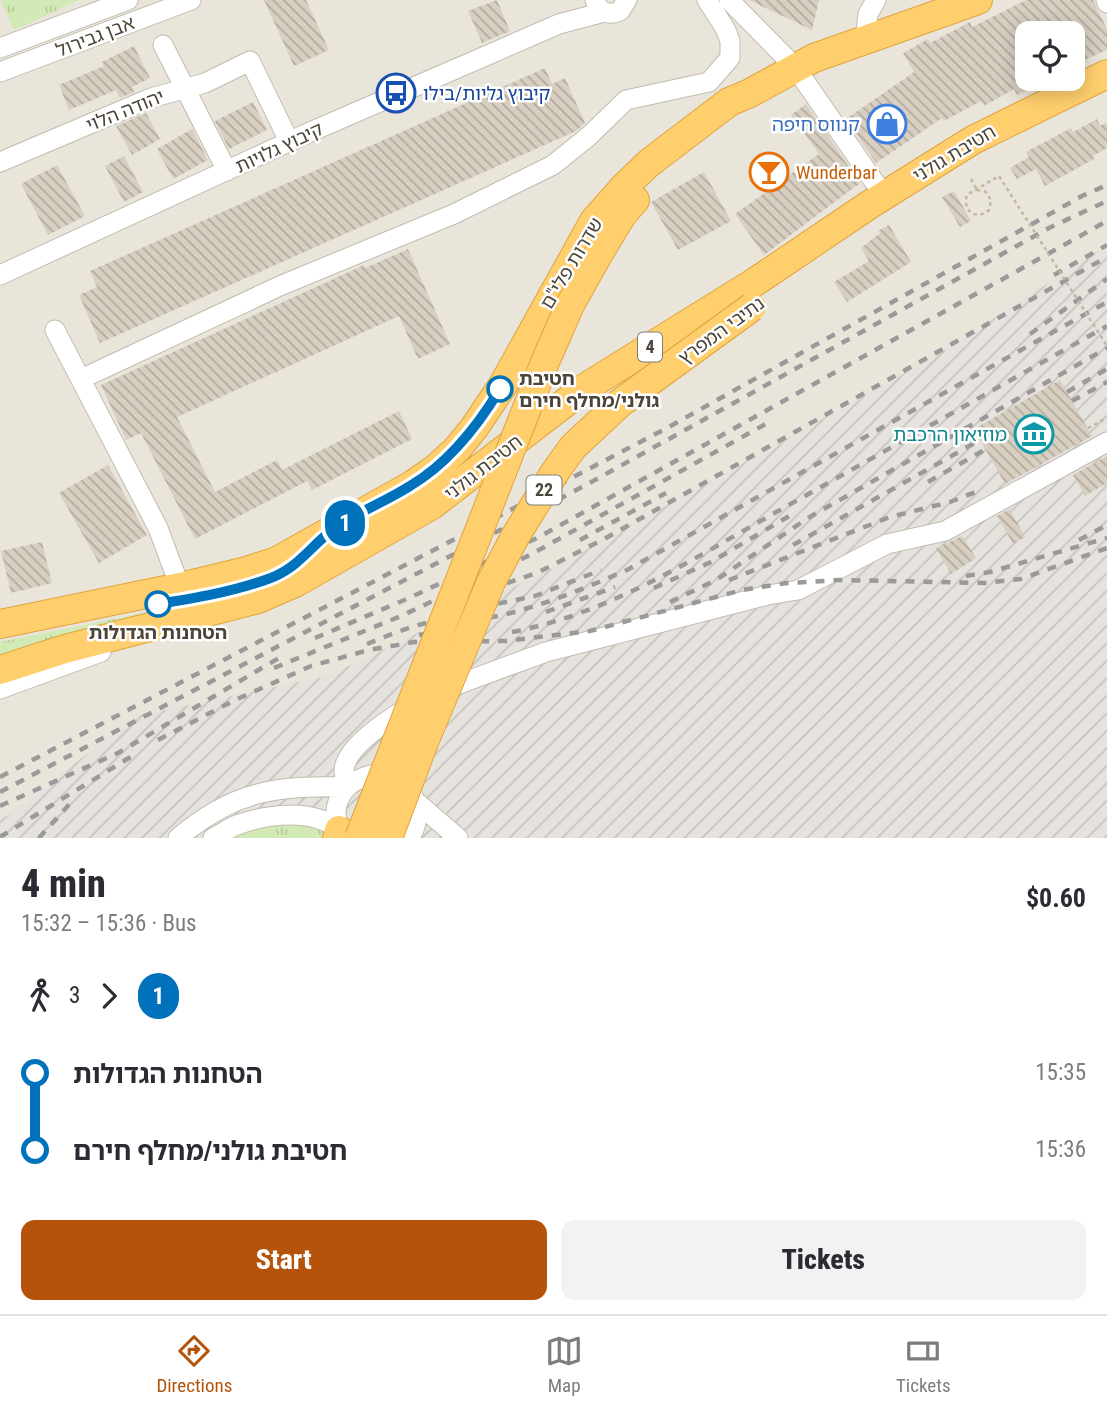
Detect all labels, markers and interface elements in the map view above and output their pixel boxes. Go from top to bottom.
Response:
street label: אבן גבירול [53,11,138,62]
map controls [1015,21,1085,91]
button: locate [1015,21,1085,91]
bus stop icon: קיבוץ גליות/בילו [375,72,417,114]
place label: קיבוץ גליות/בילו [423,82,551,105]
street label: יהודה הלוי [83,84,168,137]
shop icon: קנווס חיפה [866,103,908,145]
place label: קנווס חיפה [772,113,860,136]
street label: קיבוץ גלויות [232,117,327,178]
street label: חטיבת גולני [909,120,1000,187]
bar icon: Wunderbar [748,151,790,193]
place label: Wunderbar [796,161,877,184]
street label: שדרות פלי"ם [535,213,608,313]
street label: נתיבי המפרץ [674,292,769,369]
road number: 4 [638,332,662,362]
place label: חטיבת גולני/מחלף חירם [519,367,659,412]
marker: חטיבת גולני/מחלף חירם [487,376,513,402]
museum icon: מוזיאון הרכבת [1013,413,1055,455]
place label: מוזיאון הרכבת [893,423,1007,446]
street label: חטיבת גולני [440,430,527,505]
road number: 22 [526,476,562,504]
line badge: 1 [322,500,368,546]
text: 1 [339,509,351,537]
marker: הטחנות הגדולות [145,591,171,617]
place label: הטחנות הגדולות [89,621,227,644]
text: 4 min [21,862,106,906]
text: $0.60 [1026,883,1086,913]
text: 15:32 – 15:36 · Bus [21,910,197,937]
icon: walk [21,977,59,1015]
icon: forward [90,977,128,1015]
text: 3 [69,982,80,1009]
text: 1 [152,982,165,1010]
text: הטחנות הגדולות [73,1059,263,1089]
text: 15:35 [1035,1059,1086,1086]
text: חטיבת גולני/מחלף חירם [73,1136,347,1166]
text: 15:36 [1035,1136,1086,1163]
button: Start [21,1220,547,1300]
button: Tickets [561,1220,1086,1300]
tab: Directions [156,1332,232,1397]
tab: Map [545,1332,583,1397]
tab: Tickets [896,1332,951,1397]

